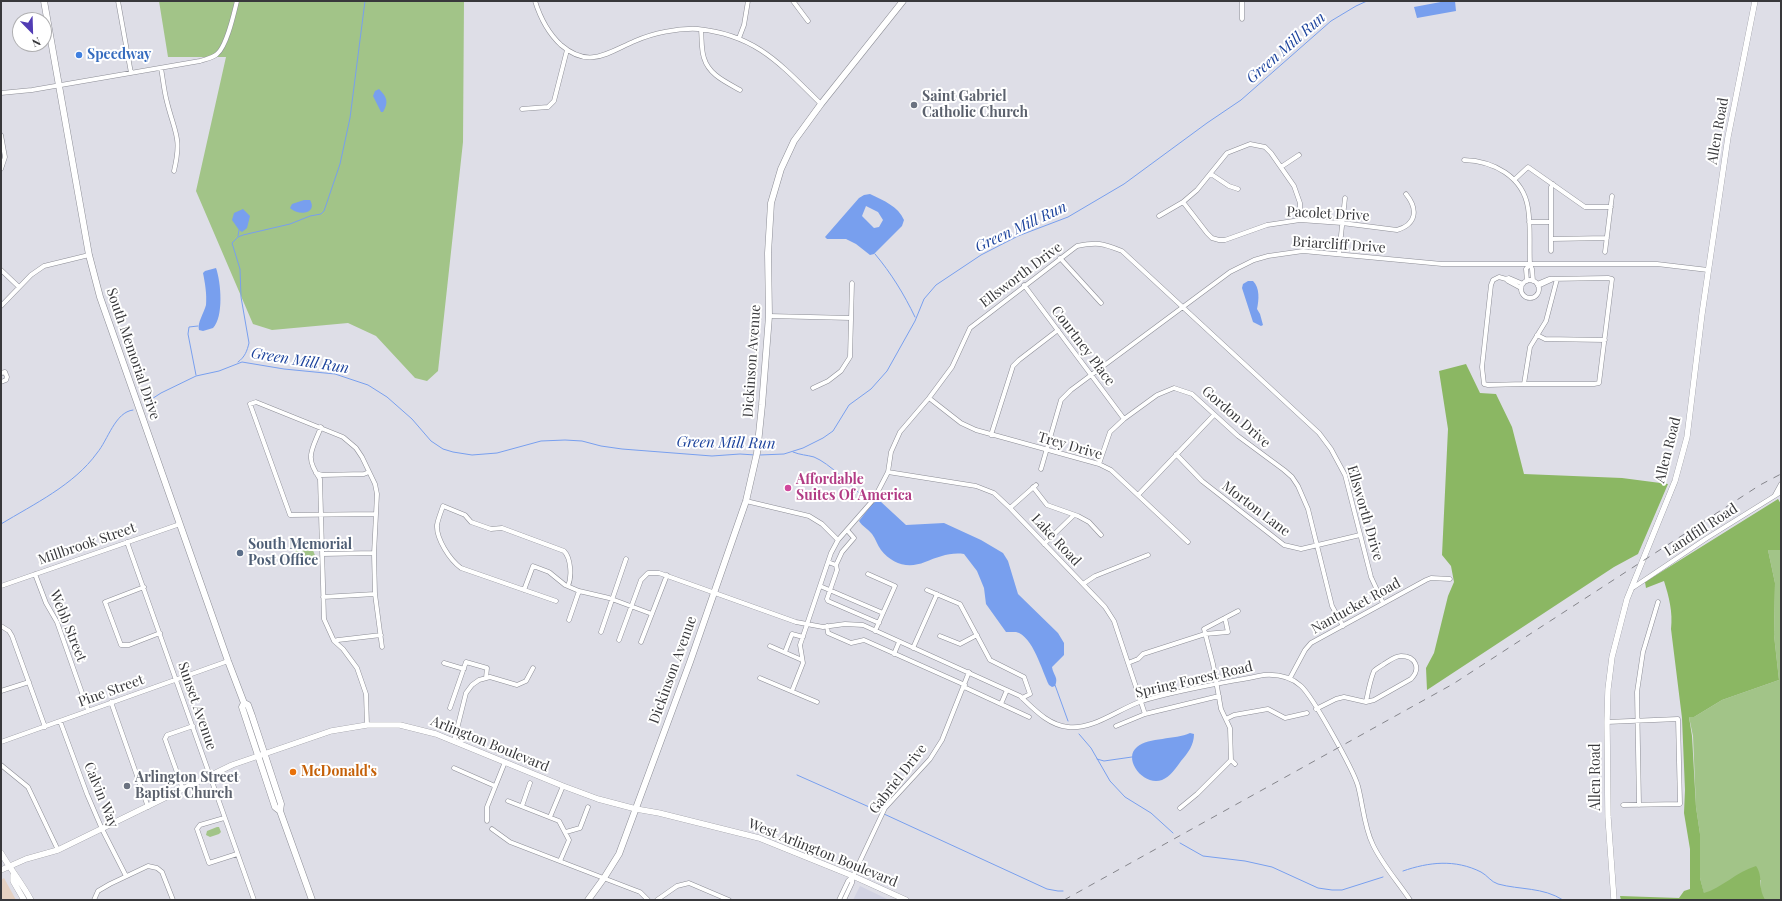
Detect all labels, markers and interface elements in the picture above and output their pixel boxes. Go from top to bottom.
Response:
water label: Green Mill Run [1243,9,1329,87]
north arrow [12,12,52,52]
text: N [30,34,43,51]
place label: Speedway [87,47,151,63]
marker: Speedway [74,50,84,60]
place label: Saint Gabriel Catholic Church [922,89,1028,122]
street label: Allen Road [1704,96,1732,166]
marker: Saint Gabriel Catholic Church [909,100,919,110]
water label: Green Mill Run [972,198,1070,256]
street label: Pacolet Drive [1286,203,1370,225]
street label: Briarcliff Drive [1292,233,1386,257]
street label: Ellsworth Drive [977,239,1065,311]
street label: South Memorial Drive [103,286,163,422]
street label: Courtney Place [1048,303,1118,389]
street label: Dickinson Avenue [740,304,764,418]
water label: Green Mill Run [250,344,350,378]
street label: Gordon Drive [1198,383,1274,451]
street label: Allen Road [1652,415,1684,485]
street label: Trey Drive [1036,429,1104,463]
water label: Green Mill Run [676,433,776,453]
street label: Ellsworth Drive [1343,463,1387,563]
place label: Affordable Suites Of America [796,472,912,504]
street label: Morton Lane [1219,478,1293,540]
marker: Affordable Suites Of America [783,483,793,493]
street label: Landfill Road [1661,500,1741,560]
street label: Lake Road [1028,511,1084,569]
street label: Millbrook Street [36,519,138,569]
place label: South Memorial Post Office [248,537,352,570]
marker: South Memorial Post Office [235,548,245,558]
street label: Nantucket Road [1308,575,1404,637]
street label: Webb Street [46,588,90,664]
street label: Dickinson Avenue [646,614,700,726]
street label: Spring Forest Road [1134,658,1254,702]
street label: Sunset Avenue [174,660,220,752]
street label: Pine Street [76,671,146,711]
street label: Arlington Boulevard [428,713,552,775]
street label: Gabriel Drive [866,741,930,817]
street label: Allen Road [1588,743,1604,811]
street label: Calvin Way [80,760,122,830]
place label: McDonald's [301,764,377,780]
marker: McDonald's [288,767,298,777]
place label: Arlington Street Baptist Church [135,770,239,802]
marker: Arlington Street Baptist Church [122,781,132,791]
street label: West Arlington Boulevard [746,815,900,891]

